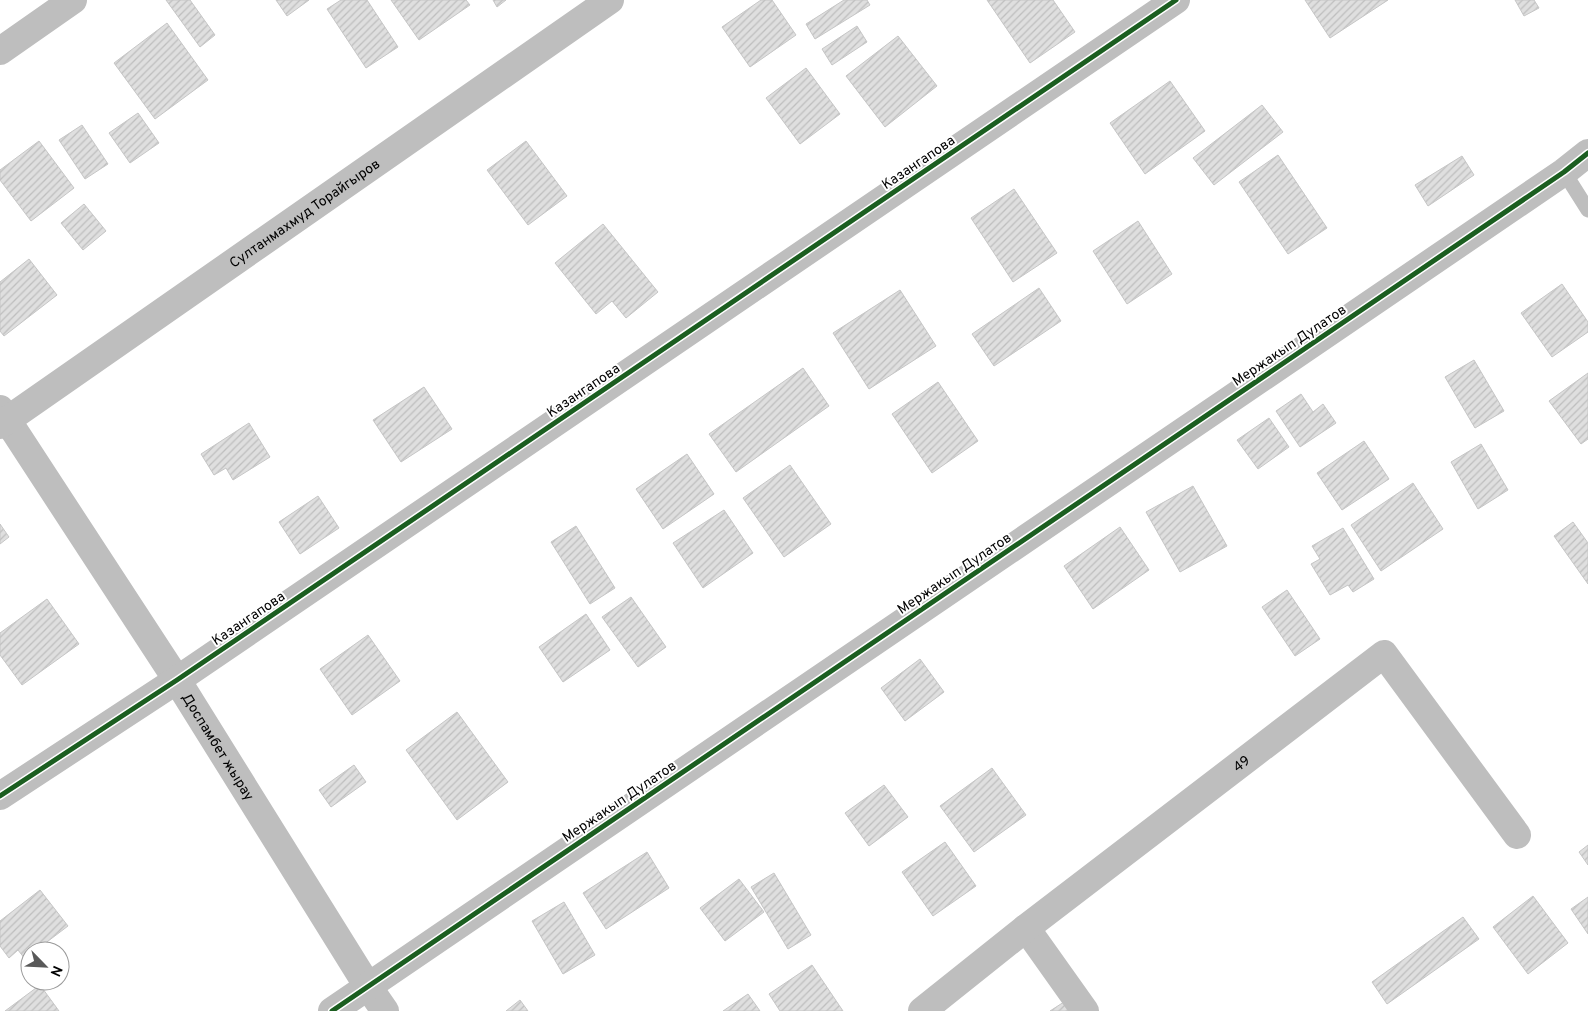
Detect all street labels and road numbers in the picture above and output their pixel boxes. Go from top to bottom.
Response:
street label: Казангапова [879,132,959,194]
street label: Султанмахмуд Торайгыров [227,156,384,272]
street label: Мержакып Дулатов [1230,302,1350,391]
street label: Казангапова [544,360,624,422]
street label: Мержакып Дулатов [895,530,1015,619]
street label: Казангапова [209,588,289,650]
street label: Доспамбет жырау [177,690,257,804]
street label: 49 [1230,753,1254,776]
street label: Мержакып Дулатов [560,758,680,847]

